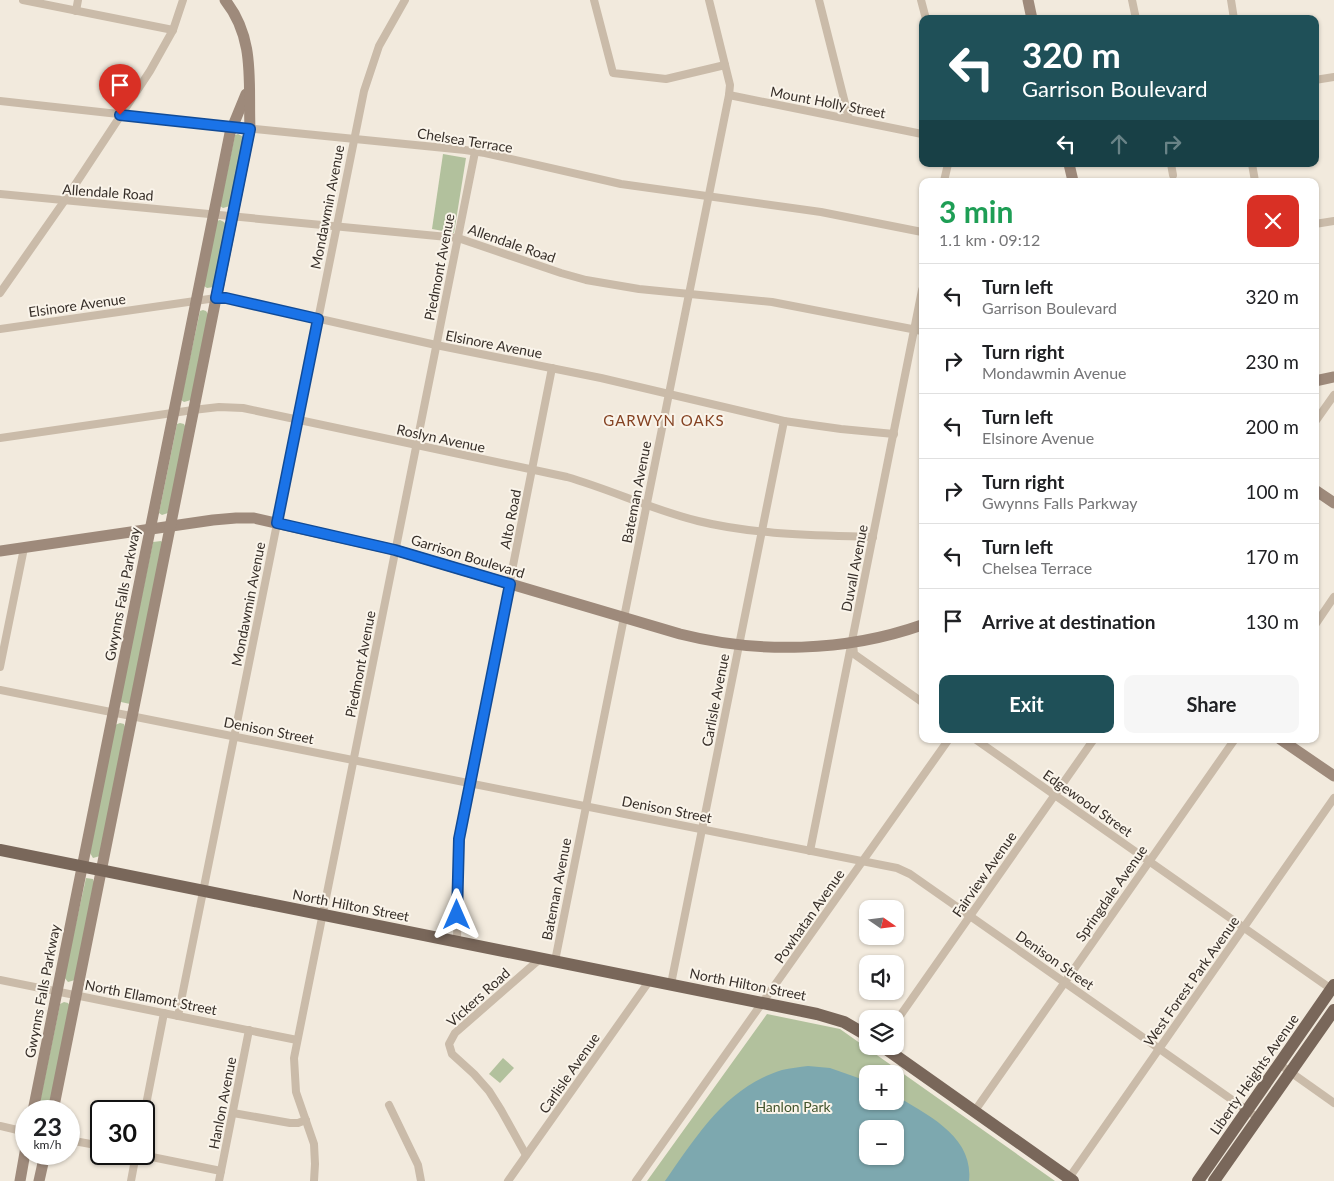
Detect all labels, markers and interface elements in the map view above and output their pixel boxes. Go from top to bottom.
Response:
text: 320 m [1022,33,1121,75]
icon: left [939,35,1004,100]
pin [99,64,141,115]
icon: arrive [106,71,134,99]
text: Garrison Boulevard [1022,75,1207,102]
street label: Mount Holly Street [769,82,887,122]
street label: Chelsea Terrace [416,124,514,156]
icon: left [1052,130,1080,158]
icon: ahead [1105,130,1133,158]
icon: right [1158,130,1186,158]
street label: Mondawmin Avenue [307,143,347,271]
street label: Allendale Road [62,180,154,204]
text: 3 min [939,193,1013,229]
button: close [1247,195,1299,247]
street label: Piedmont Avenue [420,212,458,322]
street label: Allendale Road [466,220,558,266]
text: 1.1 km · 09:12 [939,230,1040,249]
text: Turn left [982,275,1053,298]
icon: left [939,282,967,310]
text: 320 m [1245,285,1299,308]
street label: Elsinore Avenue [27,290,127,320]
text: Garrison Boulevard [982,298,1117,317]
street label: Elsinore Avenue [444,326,544,362]
text: Turn right [982,340,1064,363]
icon: right [939,347,967,375]
text: 230 m [1245,350,1299,373]
text: Mondawmin Avenue [982,363,1127,382]
text: Turn left [982,405,1053,428]
district label: GARWYN OAKS [603,411,725,429]
icon: left [939,412,967,440]
text: 200 m [1245,415,1299,438]
street label: Roslyn Avenue [395,420,487,456]
text: Elsinore Avenue [982,428,1094,447]
street label: Bateman Avenue [618,439,654,545]
text: Turn right [982,470,1064,493]
icon: right [939,477,967,505]
text: 100 m [1245,480,1299,503]
street label: Alto Road [496,488,524,550]
text: Gwynns Falls Parkway [982,493,1137,512]
street label: Duvall Avenue [837,523,871,613]
street label: Gwynns Falls Parkway [101,525,143,662]
street label: Garrison Boulevard [409,531,527,581]
text: Turn left [982,535,1053,558]
street label: Mondawmin Avenue [228,540,268,668]
icon: left [939,542,967,570]
text: 170 m [1245,545,1299,568]
text: Chelsea Terrace [982,558,1092,577]
icon: arrive [939,607,967,635]
street label: Piedmont Avenue [341,609,379,719]
text: Arrive at destination [982,610,1155,633]
text: 130 m [1245,610,1299,633]
street label: Carlisle Avenue [698,652,732,748]
button: Exit [939,675,1114,733]
button: Share [1124,675,1299,733]
street label: Denison Street [223,713,315,747]
street label: Edgewood Street [1040,766,1136,840]
street label: Denison Street [621,792,713,826]
street label: Fairview Avenue [948,828,1020,920]
street label: Bateman Avenue [538,836,574,942]
street label: Springdale Avenue [1071,842,1151,944]
street label: Powhatan Avenue [770,866,848,966]
street label: North Hilton Street [291,885,411,925]
position arrow [430,888,482,940]
north arrow [859,900,904,945]
map controls [859,900,904,1165]
street label: West Forest Park Avenue [1140,913,1242,1049]
street label: Gwynns Falls Parkway [21,922,63,1059]
street label: Denison Street [1013,927,1097,993]
button: sound [859,955,904,1000]
street label: Vickers Road [443,964,513,1030]
street label: North Hilton Street [688,964,808,1004]
street label: North Ellamont Street [84,976,218,1018]
button: layers [859,1010,904,1055]
street label: Liberty Heights Avenue [1206,1011,1302,1137]
street label: Carlisle Avenue [535,1030,603,1116]
street label: Hanlon Avenue [205,1055,239,1151]
button: + [859,1065,904,1110]
park label: Hanlon Park [755,1098,831,1115]
speed limit sign: 30 [90,1100,155,1165]
text: 23 [33,1111,62,1141]
button: − [859,1120,904,1165]
text: km/h [33,1137,62,1152]

